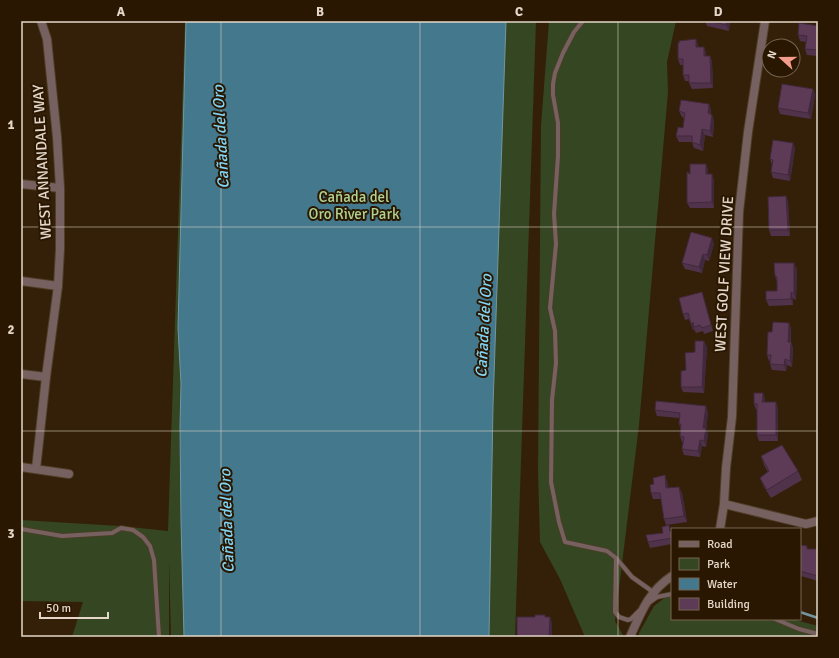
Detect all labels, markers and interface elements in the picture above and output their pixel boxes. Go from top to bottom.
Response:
text: A [117,4,126,20]
text: B [316,4,324,20]
text: C [515,4,523,20]
text: D [714,4,723,20]
north arrow [761,38,801,78]
text: N [765,49,780,60]
street label: WEST ANNANDALE WAY [29,84,55,240]
water label: Cañada del Oro [208,84,234,189]
text: 1 [7,117,15,133]
park label: Cañada del Oro River Park [309,188,400,223]
street label: WEST GOLF VIEW DRIVE [711,196,737,352]
water label: Cañada del Oro [471,273,497,378]
text: 2 [7,322,15,338]
water label: Cañada del Oro [215,468,239,573]
text: 3 [7,526,15,542]
legend [671,528,801,620]
text: Road [707,537,733,552]
text: Park [707,557,730,572]
text: Water [707,577,738,592]
scale bar [40,594,108,620]
text: Building [707,597,750,612]
text: 50 m [46,601,71,616]

